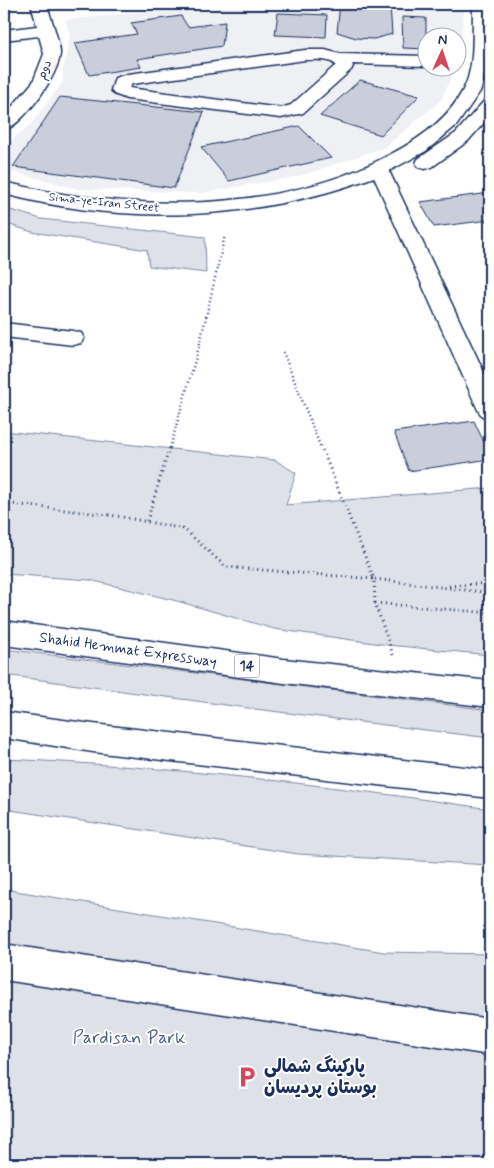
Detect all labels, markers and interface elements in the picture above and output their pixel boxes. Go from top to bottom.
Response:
north arrow [416,28,466,78]
text: N [437,31,448,49]
street label: دوم [34,58,56,82]
street label: Sima-ye-Iran Street [48,189,160,217]
street label: Shahid Hemmat Expressway [38,628,218,672]
road number: 14 [234,654,260,678]
park label: Pardisan Park [73,1026,185,1050]
place label: پارکینگ شمالی بوستان پردیسان [264,1055,377,1100]
parking icon: پارکینگ شمالی بوستان پردیسان [234,1064,260,1090]

